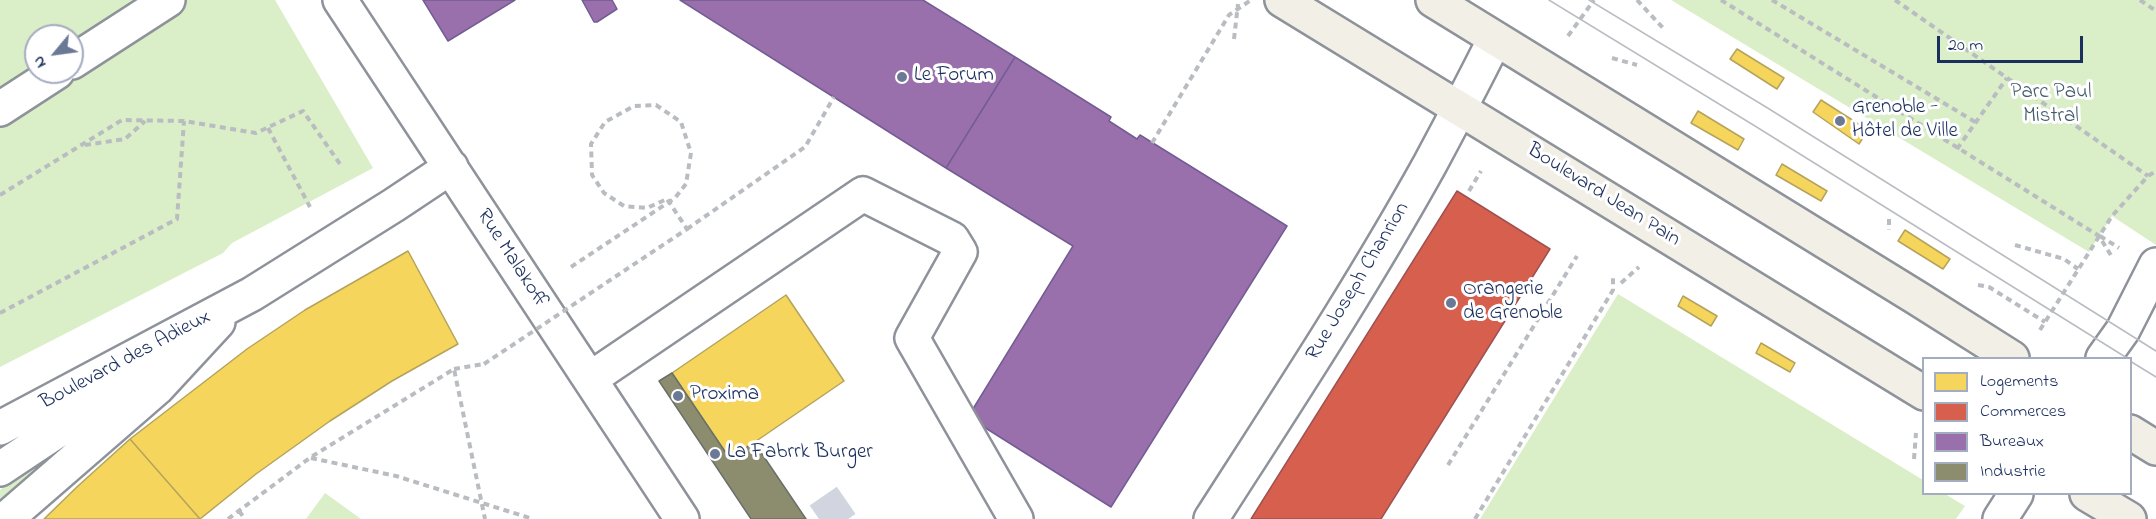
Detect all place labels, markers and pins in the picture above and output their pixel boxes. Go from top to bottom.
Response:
place label: Le Forum [914,64,994,90]
marker: Le Forum [895,70,909,84]
place label: Grenoble - Hôtel de Ville [1852,96,1958,146]
marker: Grenoble - Hôtel de Ville [1833,114,1847,128]
place label: Orangerie de Grenoble [1463,278,1563,328]
marker: Orangerie de Grenoble [1444,296,1458,310]
place label: Proxima [690,383,759,409]
marker: Proxima [671,389,685,403]
place label: La Fabrrk Burger [727,441,873,467]
marker: La Fabrrk Burger [708,447,722,461]

